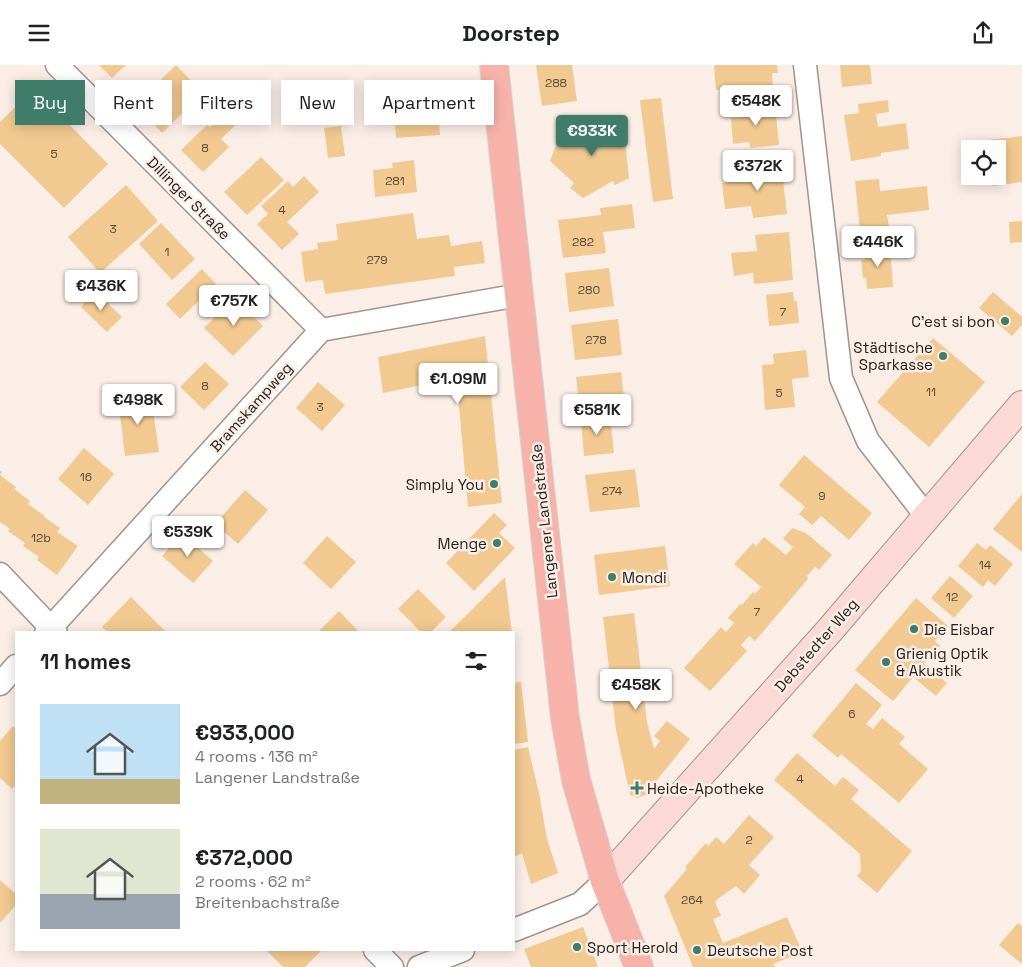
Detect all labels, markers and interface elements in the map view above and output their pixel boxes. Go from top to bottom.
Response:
icon: menu [25,19,53,47]
text: Doorstep [462,19,560,47]
icon: share [969,19,997,47]
house number: 288 [545,75,567,91]
chip: Buy [15,80,85,125]
chip: Rent [95,80,172,125]
chip: Filters [182,80,271,125]
chip: New [281,80,354,125]
chip: Apartment [364,80,494,125]
pin: €548K [721,85,791,127]
text: €548K [731,90,781,111]
pin: €933K [557,114,627,157]
text: €933K [567,120,617,141]
house number: 8 [201,140,209,156]
map controls [961,140,1006,185]
button: locate [961,140,1006,185]
house number: 5 [50,146,58,162]
pin: €372K [723,149,793,192]
street label: Dillinger Straße [143,152,235,244]
text: €372K [734,155,782,176]
house number: 281 [385,173,405,189]
house number: 4 [278,202,286,218]
house number: 3 [109,221,117,237]
pin: €446K [843,225,913,268]
text: €446K [852,231,904,252]
house number: 282 [572,234,594,250]
house number: 1 [164,244,170,260]
house number: 279 [366,252,388,268]
pin: €436K [66,269,136,312]
text: €436K [76,275,126,296]
house number: 280 [578,282,600,298]
pin: €757K [199,285,269,327]
text: €757K [210,290,258,311]
house number: 7 [780,304,787,320]
place label: C'est si bon [911,312,995,331]
marker: C'est si bon [999,315,1011,327]
house number: 278 [585,332,607,348]
place label: Städtische Sparkasse [853,338,933,374]
marker: Städtische Sparkasse [937,350,949,362]
street label: Bramskampweg [206,358,296,456]
pin: €1.09M [417,363,499,405]
text: €1.09M [429,368,487,389]
house number: 8 [201,378,209,394]
pin: €498K [103,383,173,426]
house number: 11 [926,384,936,400]
house number: 5 [775,385,783,401]
text: €498K [113,389,163,410]
pin: €581K [562,393,632,436]
house number: 3 [316,399,324,415]
text: €581K [573,399,621,420]
street label: Langener Landstraße [526,443,562,599]
house number: 16 [80,469,92,485]
place label: Simply You [406,475,484,494]
marker: Simply You [488,478,500,490]
house number: 274 [602,483,623,499]
house number: 9 [818,488,826,504]
pin: €539K [153,515,223,558]
text: €539K [163,521,213,542]
house number: 12b [31,530,51,546]
place label: Menge [437,534,487,553]
marker: Menge [491,537,503,549]
house number: 14 [979,557,992,573]
place label: Mondi [622,568,667,587]
marker: Mondi [606,571,618,583]
house number: 12 [946,589,958,605]
street label: Debstedter Weg [770,594,862,696]
house number: 7 [754,604,761,620]
place label: Die Eisbar [924,620,995,639]
marker: Die Eisbar [908,623,920,635]
place label: Grienig Optik & Akustik [896,644,989,680]
icon: filters [462,647,490,675]
text: 11 homes [40,648,131,675]
marker: Grienig Optik & Akustik [880,656,892,668]
pin: €458K [601,669,671,711]
text: €458K [611,674,661,695]
house number: 6 [848,706,856,722]
text: €933,000 [195,719,295,746]
icon: home [80,724,140,784]
text: 4 rooms · 136 m² [195,746,318,767]
text: Langener Landstraße [195,767,360,788]
house number: 4 [796,771,804,787]
place label: Heide-Apotheke [647,779,764,798]
marker: Heide-Apotheke [631,782,643,794]
house number: 2 [745,832,753,848]
text: €372,000 [195,844,293,871]
icon: home [80,849,140,909]
text: 2 rooms · 62 m² [195,871,311,892]
text: Breitenbachstraße [195,892,340,913]
house number: 264 [681,892,704,908]
place label: Sport Herold [587,938,678,957]
marker: Sport Herold [571,941,583,953]
place label: Deutsche Post [707,941,813,960]
marker: Deutsche Post [691,944,703,956]

